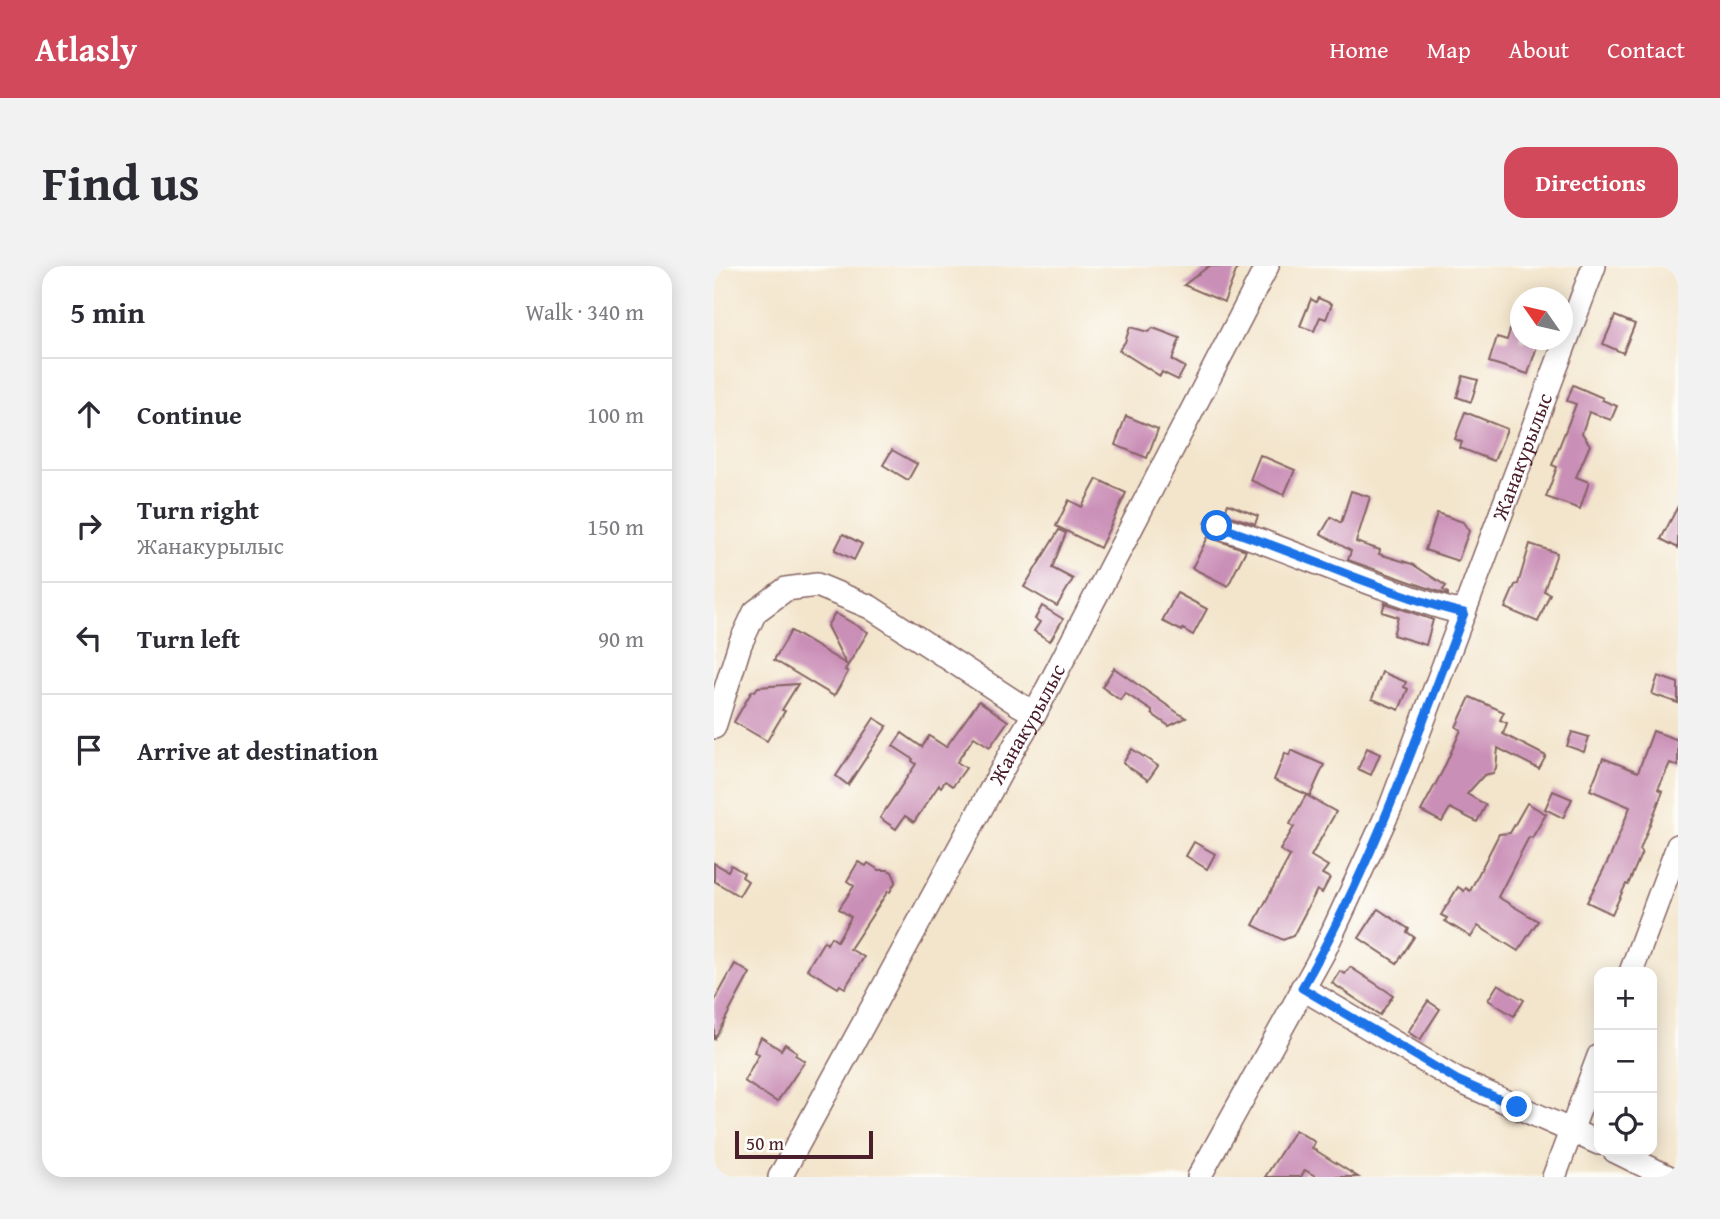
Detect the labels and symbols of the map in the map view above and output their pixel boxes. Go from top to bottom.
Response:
north arrow [1510,287,1573,350]
street label: Жанакурылыс [1483,388,1560,526]
route start [1201,510,1232,541]
street label: Жанакурылыс [980,658,1073,791]
route end [1501,1091,1532,1122]
scale bar [735,1128,873,1160]

